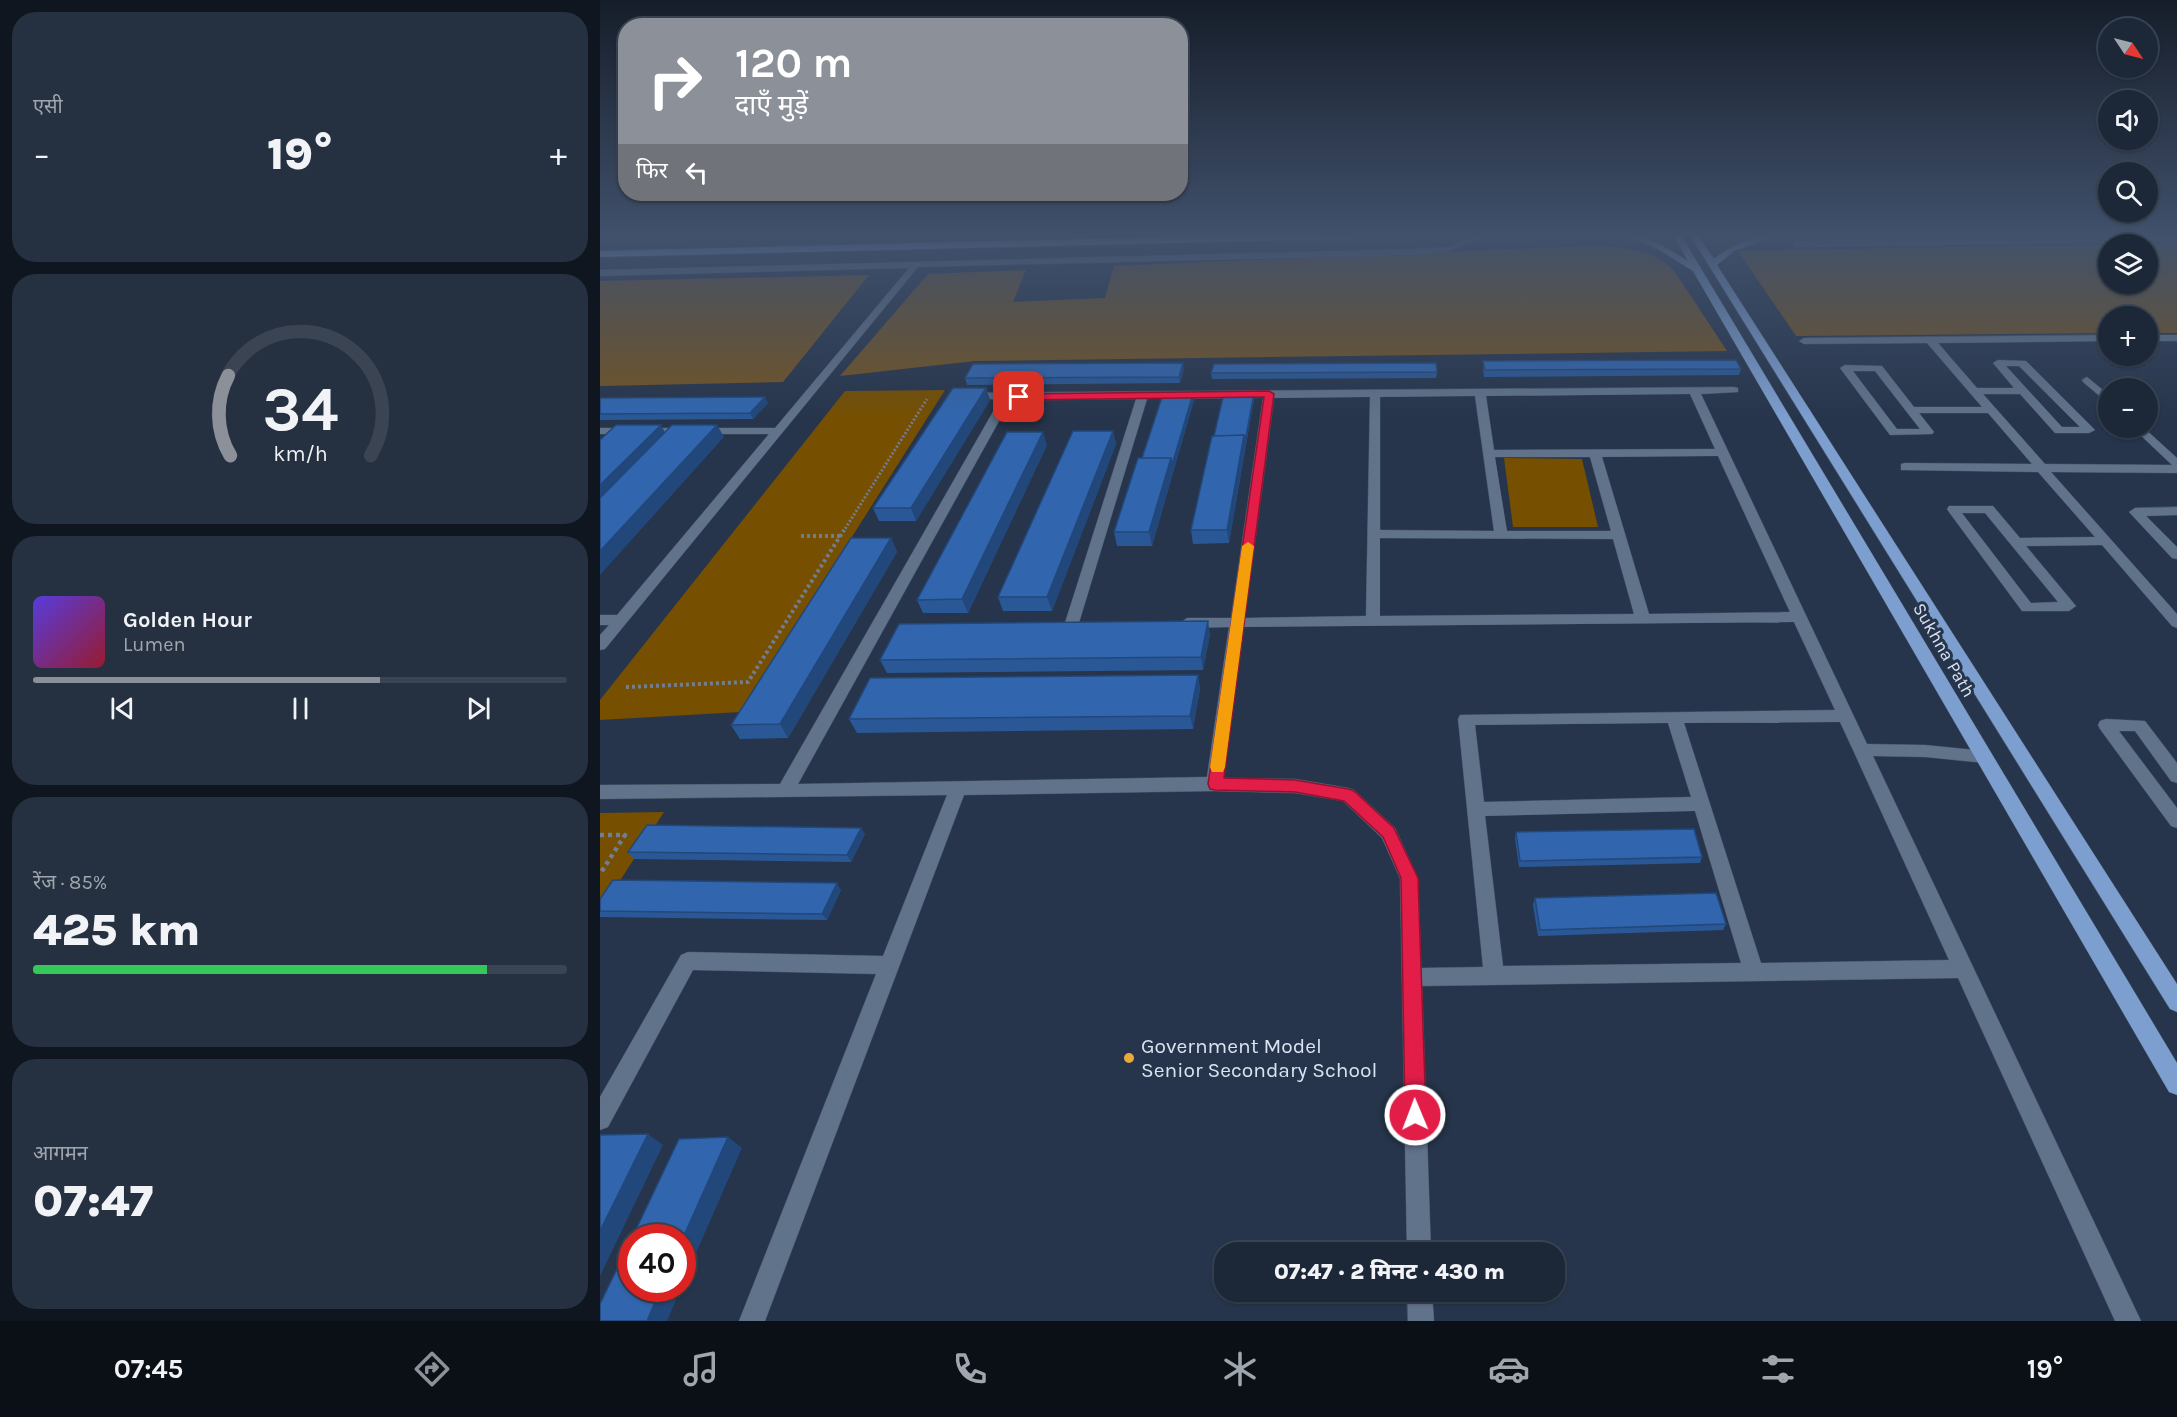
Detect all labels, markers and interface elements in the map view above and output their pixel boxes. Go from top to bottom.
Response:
north arrow [2098,18,2158,78]
map controls [2098,18,2158,438]
text: 120 m [735,38,852,88]
icon: right [636,42,714,120]
text: दाएँ मुड़ें [735,89,808,121]
button: sound [2098,90,2158,150]
text: एसी [33,95,63,118]
text: 19° [267,128,333,180]
text: − [33,135,50,173]
text: + [550,135,567,173]
icon: left [680,156,713,189]
text: फिर [636,158,668,184]
button: search [2098,162,2158,222]
button: layers [2098,234,2158,294]
button: + [2098,306,2158,366]
pin [993,371,1044,422]
text: 34 [262,373,338,446]
button: − [2098,378,2158,438]
icon: arrive [1002,380,1035,413]
text: km/h [273,441,327,466]
street label: Sukhna Path [1908,599,1980,701]
text: Golden Hour [123,607,252,633]
text: Lumen [123,633,186,656]
icon: previous [106,692,139,725]
icon: pause [284,692,317,725]
icon: next [462,692,495,725]
text: रेंज · 85% [33,871,107,894]
text: 425 km [33,904,200,956]
place label: Government Model Senior Secondary School [1141,1034,1377,1082]
marker: Government Model Senior Secondary School [1122,1051,1136,1065]
position arrow [1383,1083,1447,1147]
text: आगमन [33,1142,88,1165]
text: 07:47 [33,1175,153,1227]
speed limit sign: 40 [618,1224,696,1302]
text: 07:47 · 2 मिनट · 430 m [1274,1259,1505,1285]
icon: directions [411,1348,453,1390]
icon: music [680,1348,722,1390]
icon: phone [949,1348,991,1390]
icon: climate [1219,1348,1261,1390]
icon: car [1488,1348,1530,1390]
icon: filters [1757,1348,1799,1390]
text: 07:45 [114,1353,183,1385]
text: 19° [2027,1353,2063,1385]

